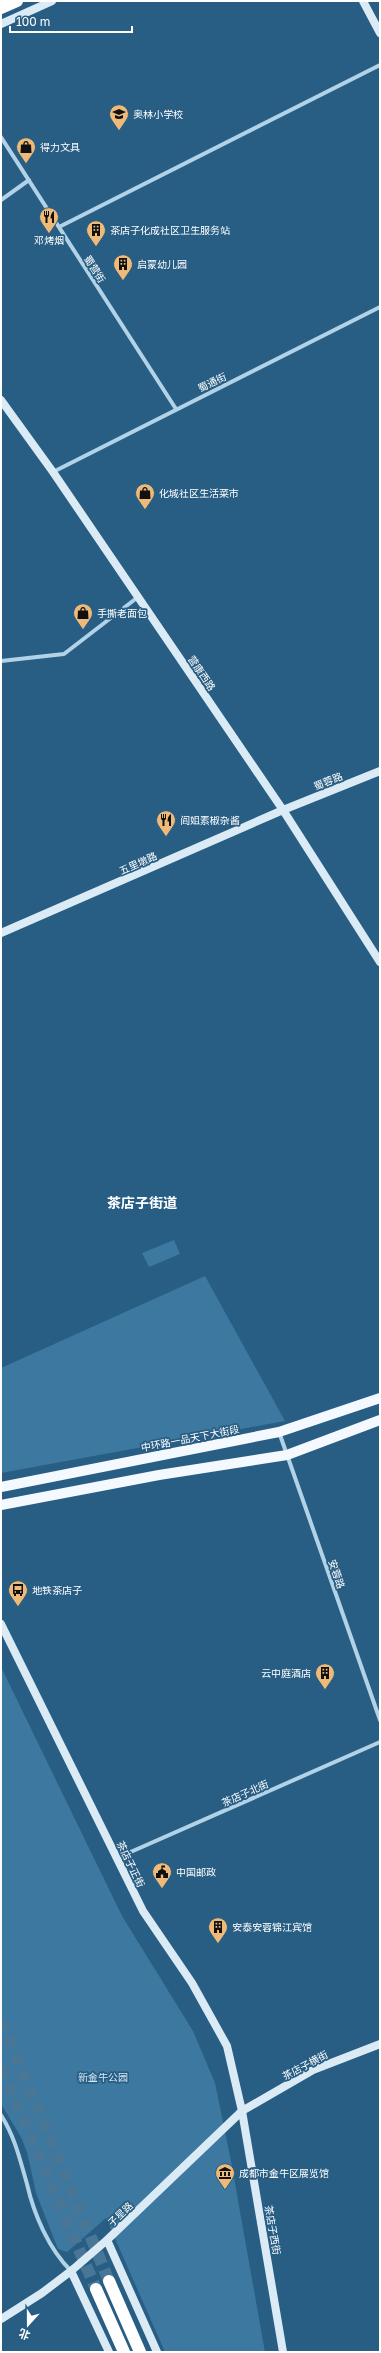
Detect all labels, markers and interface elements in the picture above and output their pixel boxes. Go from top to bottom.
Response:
scale bar [10,8,132,34]
text: 100 m [16,14,50,29]
school or university icon: 奥林小学校 [108,103,130,131]
place label: 奥林小学校 [133,108,183,120]
shop icon: 得力文具 [15,136,37,164]
place label: 得力文具 [40,141,80,153]
restaurant icon: 邓烤烟 [38,206,60,234]
building icon: 茶店子化成社区卫生服务站 [85,219,107,247]
place label: 茶店子化成社区卫生服务站 [110,224,230,236]
place label: 邓烤烟 [34,234,64,246]
street label: 蜀营街 [82,253,108,285]
building icon: 启蒙幼儿园 [112,253,134,281]
place label: 启蒙幼儿园 [137,258,187,270]
street label: 蜀通街 [196,370,228,394]
shop icon: 化城社区生活菜市 [134,482,156,510]
place label: 化城社区生活菜市 [159,487,239,499]
shop icon: 手撕老面包 [72,602,94,630]
place label: 手撕老面包 [97,607,147,619]
street label: 营康西路 [186,653,218,693]
street label: 蜀蓉路 [312,770,344,792]
restaurant icon: 阎姐素椒杂酱 [155,809,177,837]
place label: 阎姐素椒杂酱 [180,814,240,826]
street label: 五里墩路 [117,849,159,877]
district label: 茶店子街道 [107,1194,177,1211]
street label: 中环路一品天下大街段 [140,1423,240,1453]
street label: 安蓉路 [326,1558,348,1590]
bus stop icon: 地铁茶店子 [7,1579,29,1607]
place label: 地铁茶店子 [32,1584,82,1596]
building icon: 云中庭酒店 [314,1662,336,1690]
place label: 云中庭酒店 [261,1667,311,1679]
street label: 茶店子北街 [220,1777,270,1809]
street label: 茶店子正街 [115,1839,147,1889]
public building icon: 中国邮政 [151,1861,173,1889]
place label: 中国邮政 [176,1866,216,1878]
building icon: 安泰安蓉锦江宾馆 [207,1916,229,1944]
place label: 安泰安蓉锦江宾馆 [232,1921,312,1933]
street label: 茶店子横街 [280,2048,330,2082]
park label: 新金牛公园 [78,2071,128,2083]
museum icon: 成都市金牛区展览馆 [214,2162,236,2190]
place label: 成都市金牛区展览馆 [239,2167,329,2179]
street label: 子星路 [105,2199,135,2229]
street label: 茶店子西街 [263,2204,283,2256]
north arrow [8,2305,48,2345]
text: 北 [17,2327,32,2343]

